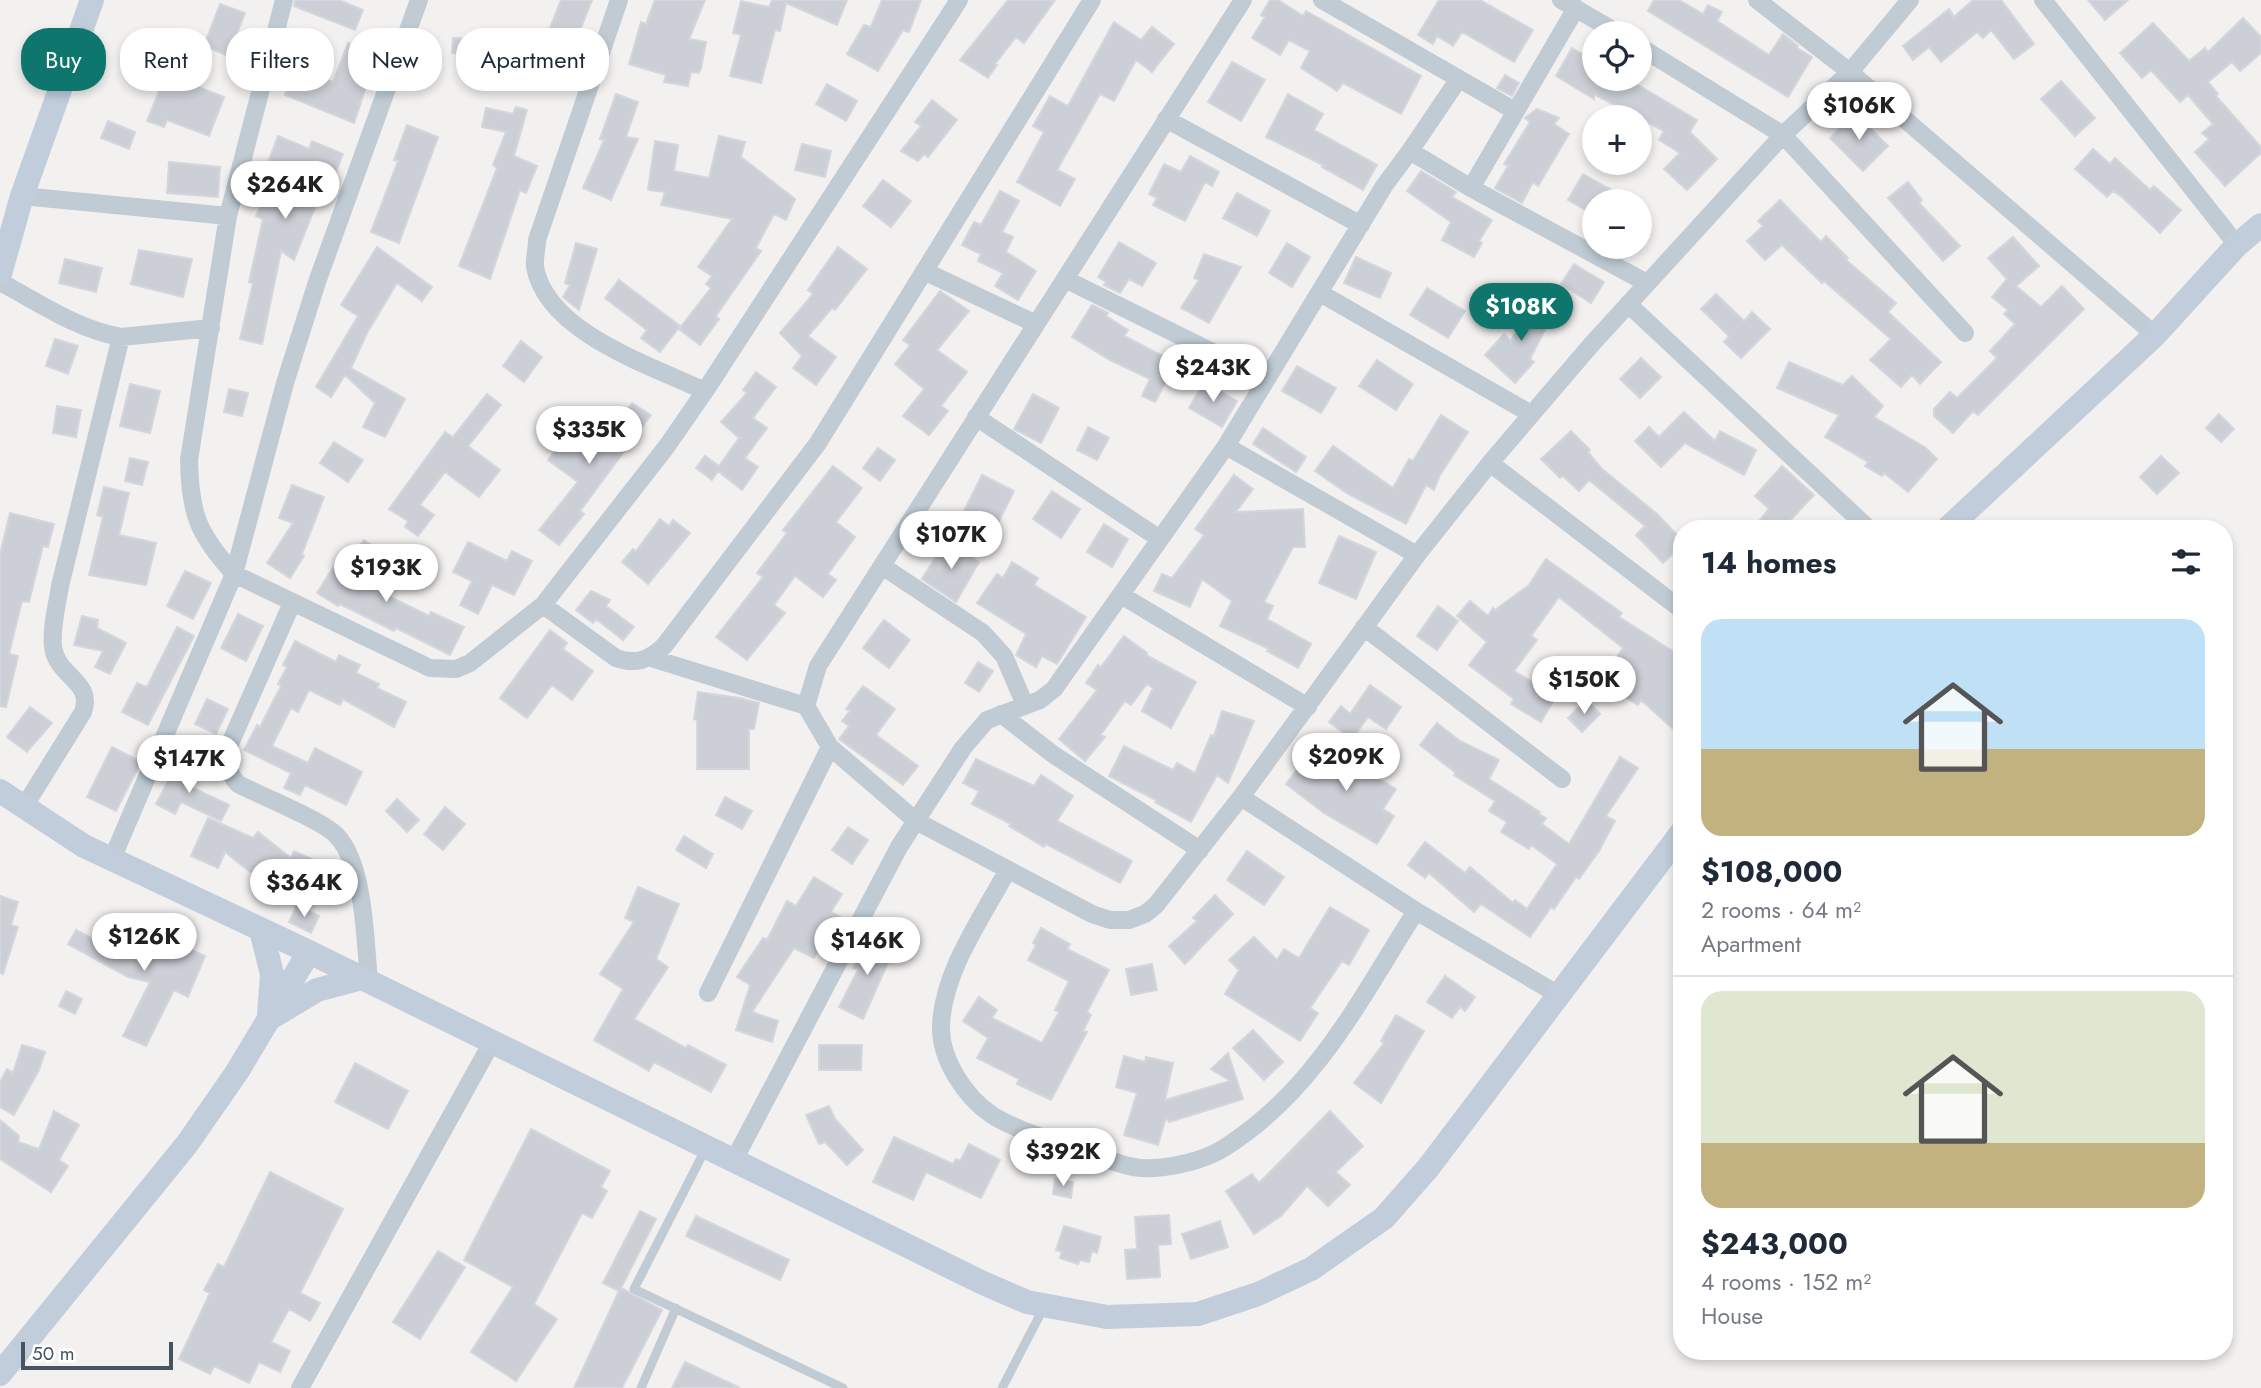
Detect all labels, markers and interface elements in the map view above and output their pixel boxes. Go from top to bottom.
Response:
map controls [1582,21,1652,259]
button: locate [1582,21,1652,91]
chip: Buy [21,28,106,91]
chip: Rent [120,28,212,91]
chip: Filters [226,28,334,91]
chip: New [348,28,442,91]
chip: Apartment [456,28,609,91]
pin: $106K [1810,82,1908,142]
text: $106K [1823,88,1895,122]
button: + [1582,105,1652,175]
pin: $264K [236,162,334,221]
text: $264K [247,167,323,201]
button: − [1582,189,1652,259]
pin: $108K [1472,284,1570,343]
text: $108K [1485,289,1557,323]
pin: $243K [1164,344,1262,404]
text: $243K [1175,350,1251,384]
pin: $335K [540,406,638,466]
text: $335K [552,412,626,446]
pin: $107K [902,512,1000,571]
text: $107K [915,517,987,551]
text: 14 homes [1701,541,1836,584]
icon: filters [2167,543,2205,581]
pin: $193K [337,544,435,604]
text: $193K [350,550,422,584]
pin: $150K [1535,656,1633,716]
text: $150K [1548,662,1620,696]
icon: home [1890,664,2016,790]
pin: $209K [1297,734,1395,793]
pin: $147K [140,736,238,795]
text: $209K [1308,739,1384,773]
text: $147K [153,741,225,775]
text: $108,000 [1701,850,1842,893]
pin: $364K [255,860,353,919]
text: $364K [266,865,342,899]
text: 2 rooms · 64 m² [1701,893,1861,927]
pin: $126K [95,914,193,973]
pin: $146K [818,918,916,977]
text: $126K [108,919,180,953]
text: $146K [830,923,904,957]
text: Apartment [1701,927,1801,961]
icon: home [1890,1036,2016,1162]
pin: $392K [1014,1128,1112,1188]
text: $392K [1025,1134,1101,1168]
text: $243,000 [1701,1222,1848,1265]
text: 4 rooms · 152 m² [1701,1265,1871,1299]
text: House [1701,1299,1763,1333]
scale bar [21,1339,173,1371]
text: 50 m [32,1340,75,1367]

